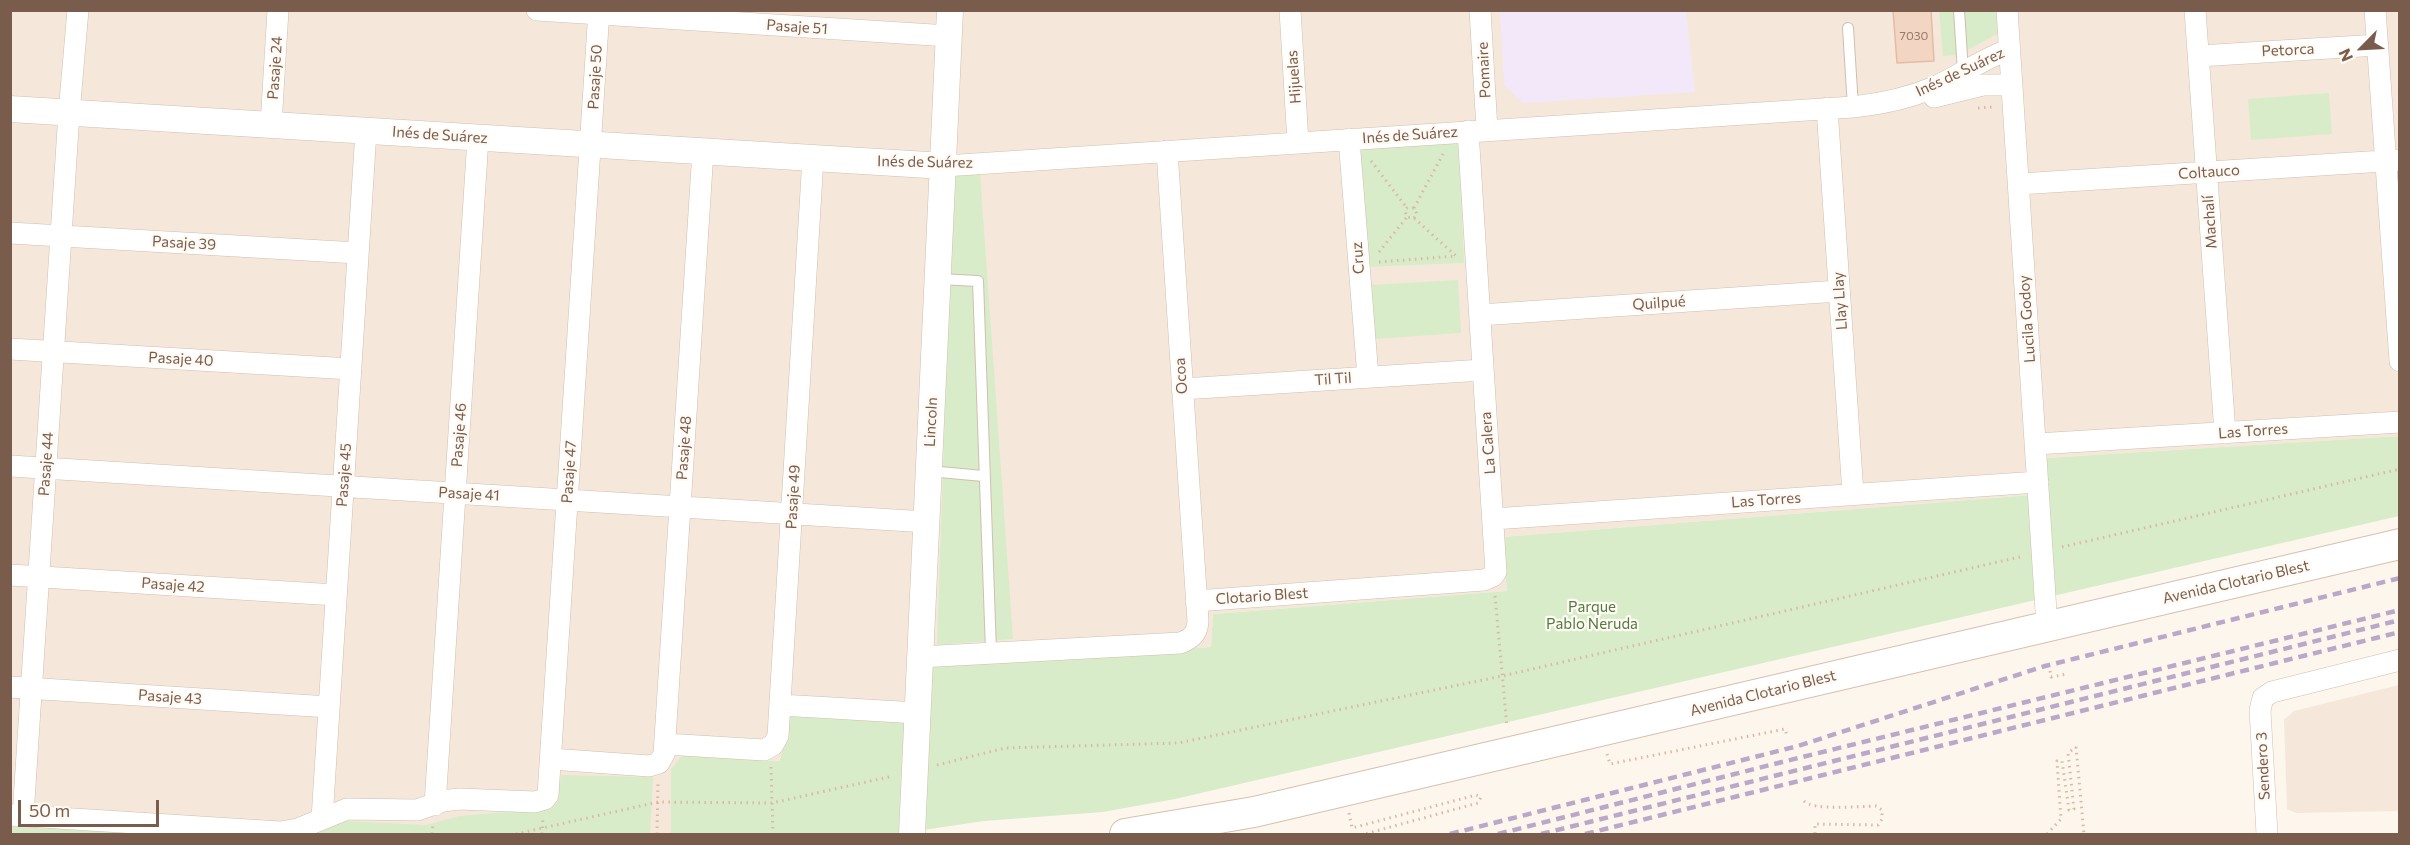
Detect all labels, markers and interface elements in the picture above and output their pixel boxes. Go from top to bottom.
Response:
street label: Pasaje 51 [766,16,828,38]
north arrow [2332,18,2392,78]
house number: 7030 [1900,29,1928,43]
street label: Pasaje 24 [264,36,286,100]
street label: Petorca [2261,40,2315,60]
street label: Pomaire [1474,41,1494,99]
street label: Pasaje 50 [584,44,606,110]
street label: Inés de Suárez [1913,44,2007,100]
text: N [2334,46,2356,65]
street label: Hijuelas [1283,50,1305,104]
street label: Inés de Suárez [392,123,488,147]
street label: Inés de Suárez [1362,123,1458,147]
street label: Inés de Suárez [877,152,973,172]
street label: Coltauco [2178,161,2240,183]
street label: Machalí [2199,195,2221,249]
street label: Pasaje 39 [151,232,217,254]
street label: Cruz [1348,241,1368,275]
street label: Llay Llay [1829,271,1851,331]
street label: Lucila Godoy [2015,275,2039,363]
street label: Quilpué [1632,292,1686,314]
street label: Pasaje 40 [148,348,214,370]
street label: Ocoa [1171,357,1191,395]
street label: Til Til [1314,369,1352,389]
street label: Lincoln [921,397,941,447]
street label: Pasaje 46 [448,402,470,468]
street label: La Calera [1477,411,1499,475]
street label: Pasaje 48 [673,415,695,481]
street label: Las Torres [2217,420,2289,442]
street label: Pasaje 44 [35,431,57,497]
street label: Pasaje 47 [558,440,580,504]
street label: Pasaje 45 [333,442,355,508]
street label: Pasaje 49 [782,464,804,530]
street label: Pasaje 41 [438,483,500,505]
street label: Las Torres [1730,489,1802,511]
street label: Avenida Clotario Blest [2161,556,2311,608]
street label: Pasaje 42 [141,574,205,596]
street label: Clotario Blest [1215,584,1309,608]
park label: Parque Pablo Neruda [1546,598,1638,633]
street label: Avenida Clotario Blest [1688,666,1838,720]
street label: Pasaje 43 [137,686,203,708]
street label: Sendero 3 [2252,732,2274,800]
scale bar [21,788,162,826]
text: 50 m [29,799,70,821]

